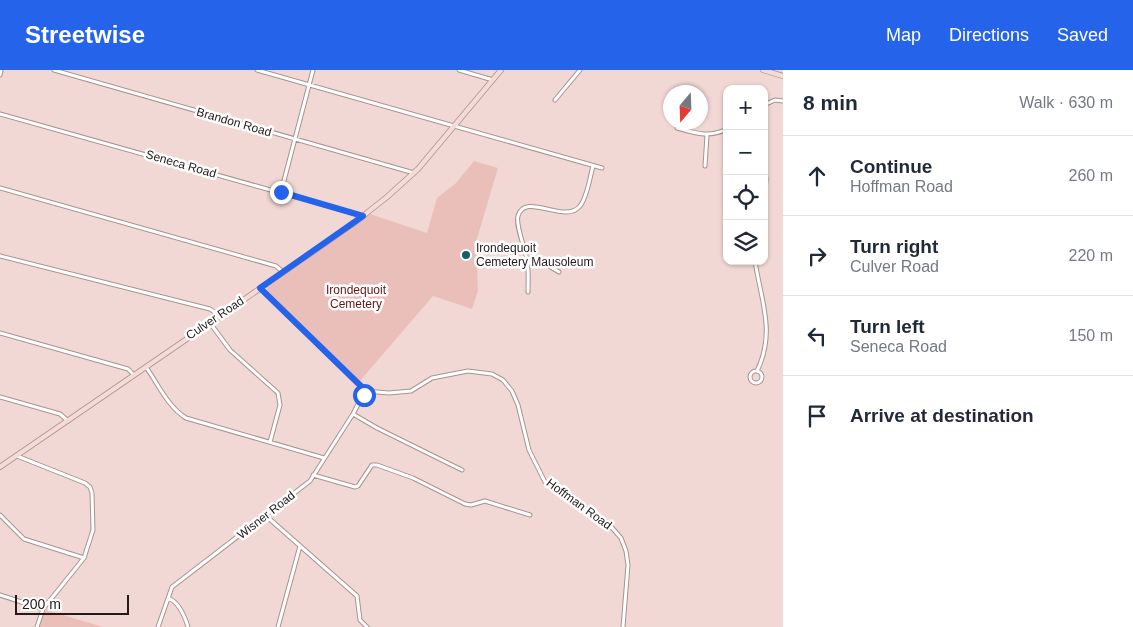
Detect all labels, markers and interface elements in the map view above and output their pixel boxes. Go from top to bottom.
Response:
text: Streetwise [25,21,145,48]
text: Map [886,25,921,45]
text: Directions [949,25,1029,45]
text: Saved [1057,25,1108,45]
north arrow [663,85,708,130]
map controls [723,85,768,265]
button: + [723,85,768,130]
text: 8 min [803,91,858,114]
text: Walk · 630 m [1019,94,1113,111]
street label: Brandon Road [195,105,273,139]
button: − [723,130,768,175]
street label: Seneca Road [144,147,218,181]
text: Continue [850,156,932,177]
icon: ahead [803,162,831,190]
text: 260 m [1069,167,1113,184]
button: locate [723,175,768,220]
text: Hoffman Road [850,178,953,195]
route end [270,181,293,204]
button: layers [723,220,768,265]
text: Turn right [850,236,938,257]
place label: Irondequoit Cemetery Mausoleum [476,241,593,269]
icon: right [803,242,831,270]
text: 220 m [1069,247,1113,264]
marker: Irondequoit Cemetery Mausoleum [460,249,472,261]
text: Culver Road [850,258,939,275]
park label: Irondequoit Cemetery [326,283,387,311]
street label: Culver Road [183,294,247,342]
text: Turn left [850,316,925,337]
icon: left [803,322,831,350]
text: 150 m [1069,327,1113,344]
text: Seneca Road [850,338,947,355]
route start [353,384,376,407]
icon: arrive [803,402,831,430]
text: Arrive at destination [850,405,1034,426]
street label: Hoffman Road [544,476,614,532]
street label: Wisner Road [234,488,298,542]
scale bar [15,592,129,615]
text: 200 m [22,596,61,612]

